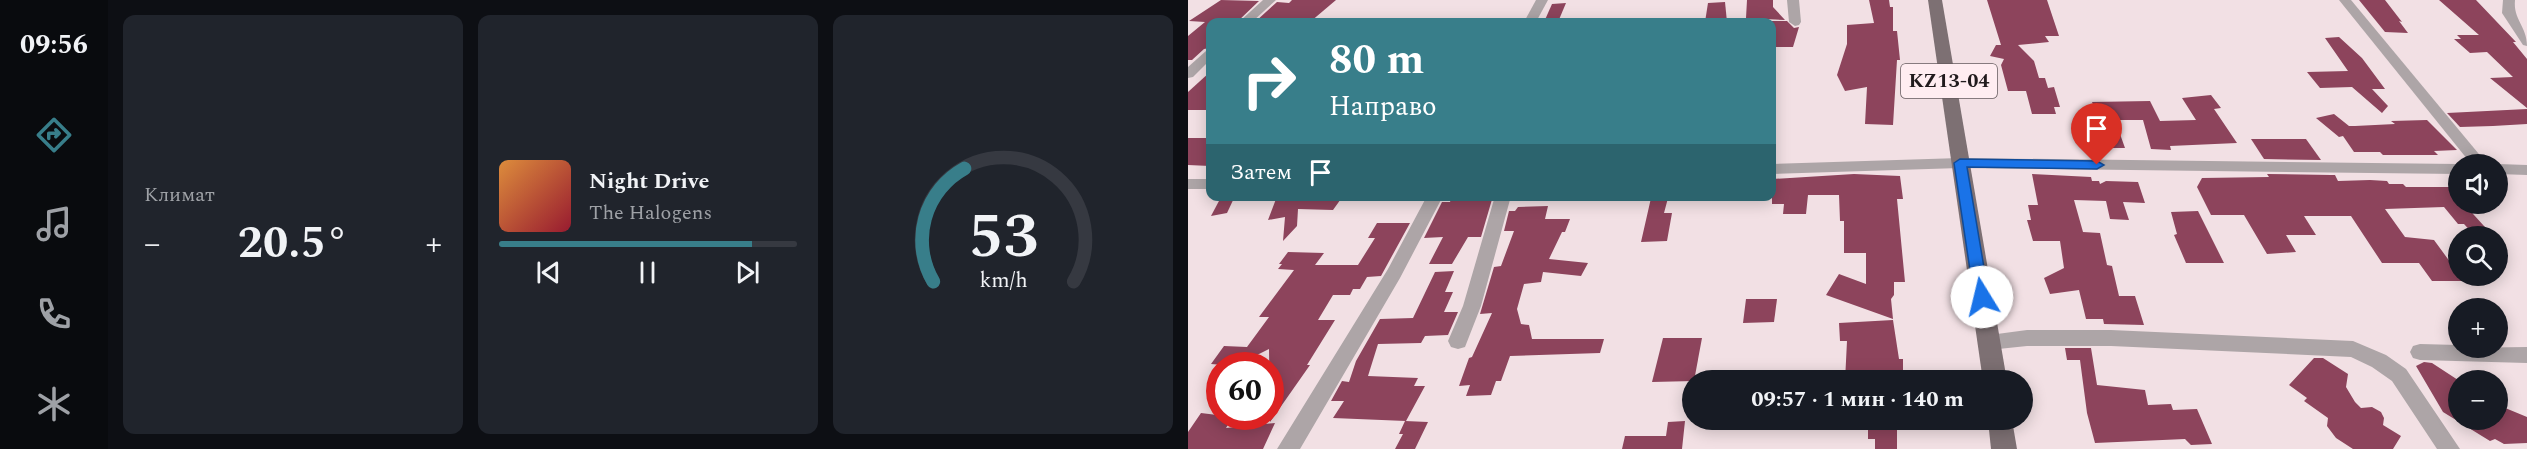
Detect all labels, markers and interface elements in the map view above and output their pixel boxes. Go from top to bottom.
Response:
text: 09:56 [20,24,88,66]
text: 80 m [1329,29,1424,92]
icon: right [1230,42,1308,120]
road number: KZ13-04 [1901,64,1997,98]
text: Направо [1329,86,1437,128]
pin [2071,103,2122,165]
icon: arrive [2080,112,2113,145]
icon: directions [33,114,75,156]
map controls [2448,154,2508,430]
button: sound [2448,154,2508,214]
text: Затем [1230,156,1292,189]
icon: arrive [1304,156,1337,189]
text: Night Drive [589,165,709,198]
text: Климат [144,180,215,210]
text: 53 [968,190,1038,285]
text: The Halogens [589,198,712,228]
icon: music [33,203,75,245]
text: 20.5° [238,209,348,278]
text: − [144,219,161,269]
text: + [425,219,442,269]
button: search [2448,226,2508,286]
icon: previous [532,256,565,289]
icon: pause [631,256,664,289]
icon: next [731,256,764,289]
text: km/h [979,264,1027,297]
position arrow [1950,265,2014,329]
icon: phone [33,293,75,335]
button: + [2448,298,2508,358]
speed limit sign: 60 [1206,352,1284,430]
button: − [2448,370,2508,430]
icon: climate [33,383,75,425]
text: 09:57 · 1 мин · 140 m [1751,383,1964,416]

